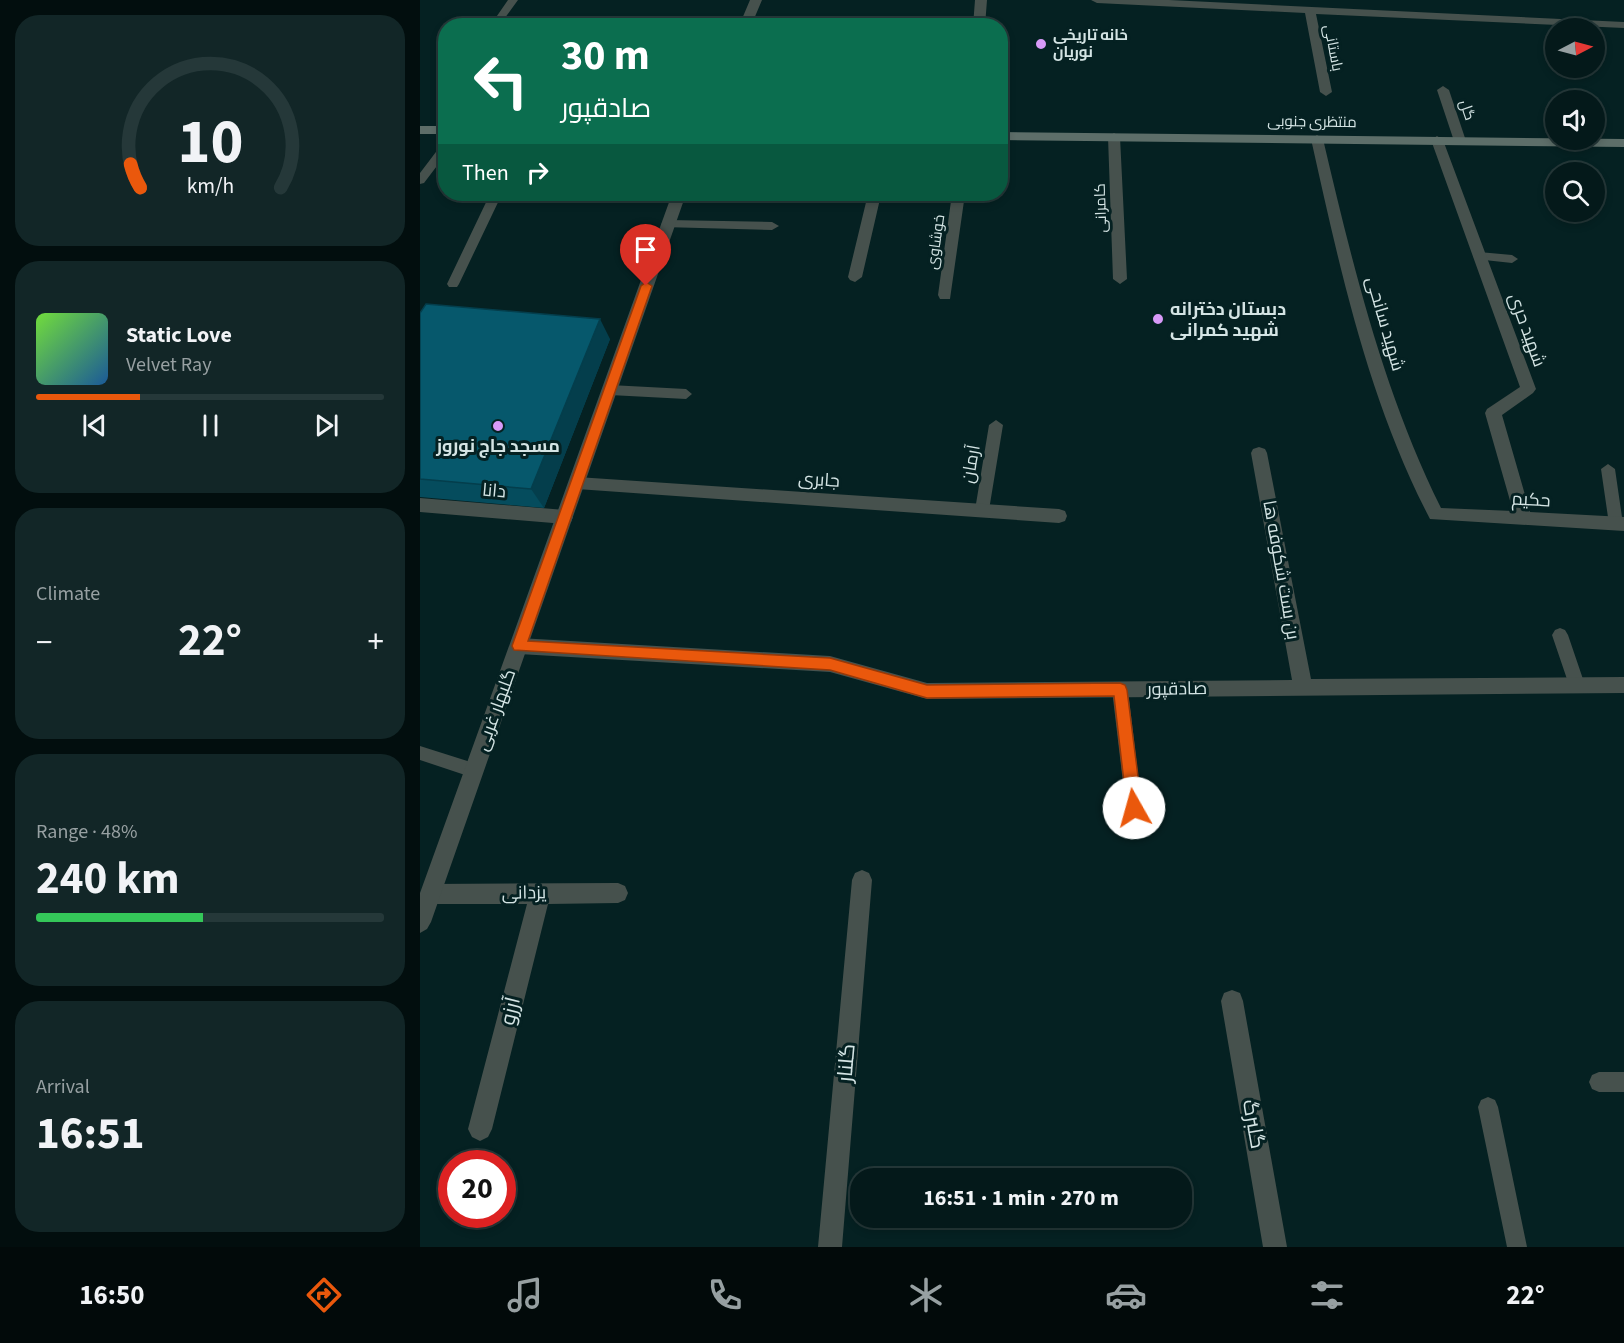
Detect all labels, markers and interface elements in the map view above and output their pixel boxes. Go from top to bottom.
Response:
north arrow [1545,18,1605,78]
map controls [1545,18,1605,222]
street label: باستانی [1318,23,1348,73]
place label: خانه تاریخی نوریان [1053,25,1128,63]
text: 30 m [561,26,650,86]
marker: خانه تاریخی نوریان [1034,37,1048,51]
icon: left [462,42,540,120]
text: صادقپور [561,89,651,128]
button: sound [1545,90,1605,150]
street label: گل [1454,97,1480,123]
text: 10 [177,98,243,187]
street label: منتظری جنوبی [1267,111,1357,133]
icon: right [521,156,554,189]
text: Then [462,157,509,189]
button: search [1545,162,1605,222]
text: km/h [186,171,234,202]
street label: کامرانی [1090,183,1112,233]
street label: خوشاوی [922,213,950,271]
pin [620,224,671,286]
icon: arrive [629,233,662,266]
street label: شهید سانحی [1360,274,1410,374]
street label: شهید حری [1502,290,1552,370]
place label: دبستان دخترانه شهید کمرانی [1170,297,1286,343]
marker: دبستان دخترانه شهید کمرانی [1151,312,1165,326]
text: Static Love [126,319,232,351]
text: Velvet Ray [126,351,212,379]
icon: previous [78,409,111,442]
icon: pause [194,409,227,442]
icon: next [310,409,343,442]
marker: مسجد جاج نوروز [491,419,505,433]
place label: مسجد جاج نوروز [435,434,560,459]
street label: آرمان [955,443,987,485]
street label: جابری [797,466,841,494]
street label: دانا [481,478,507,504]
street label: حکیم [1511,486,1551,514]
street label: بن بست شکوفه ها [1256,498,1306,642]
text: Climate [36,580,100,608]
text: 22° [178,609,242,673]
text: − [36,619,52,666]
text: + [368,619,384,666]
street label: گلبهار غربی [470,666,522,754]
street label: صادقپور [1146,676,1207,702]
position arrow [1102,776,1166,840]
text: Range · 48% [36,818,137,846]
text: 240 km [36,847,180,911]
street label: یزدانی [502,880,547,906]
street label: آرزو [492,993,528,1028]
street label: گلنار [829,1043,863,1084]
text: Arrival [36,1073,90,1101]
street label: گلبرگ [1235,1097,1273,1151]
text: 16:51 [36,1102,145,1166]
speed limit sign: 20 [438,1150,516,1228]
text: 16:51 · 1 min · 270 m [923,1182,1119,1214]
icon: directions [303,1274,345,1316]
icon: music [504,1274,546,1316]
icon: phone [704,1274,746,1316]
icon: climate [905,1274,947,1316]
icon: car [1105,1274,1147,1316]
icon: filters [1306,1274,1348,1316]
text: 16:50 [79,1276,144,1315]
text: 22° [1506,1276,1545,1315]

